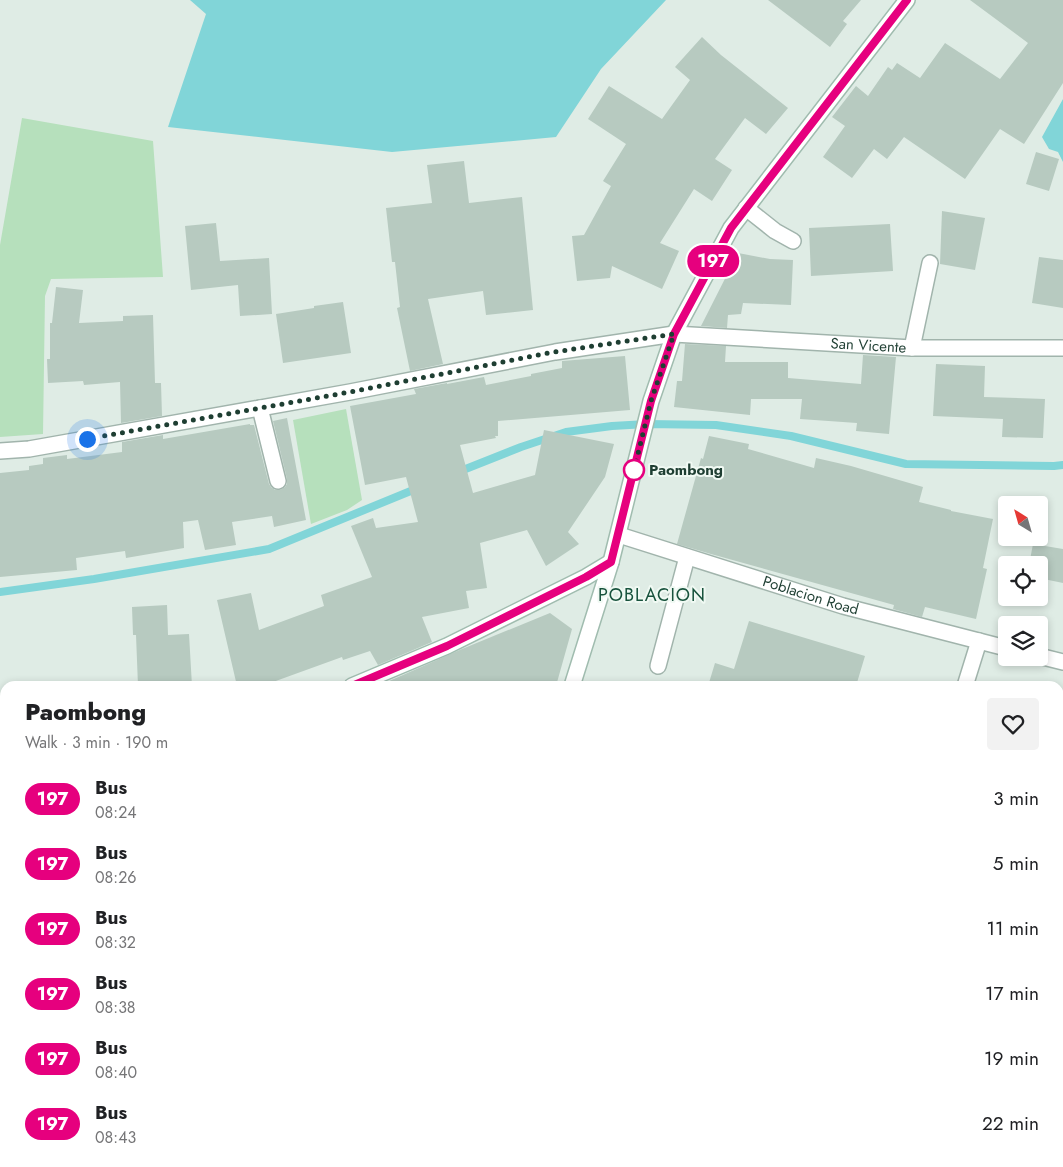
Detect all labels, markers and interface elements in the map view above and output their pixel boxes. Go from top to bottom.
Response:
line badge: 197 [684,245,742,277]
text: 197 [697,248,729,274]
street label: San Vicente [830,332,907,359]
your location [75,427,100,452]
marker: Paombong [623,459,645,481]
place label: Paombong [649,459,723,481]
north arrow [998,496,1048,546]
map controls [998,496,1048,666]
button: locate [998,556,1048,606]
street label: Poblacion Road [760,570,861,621]
district label: POBLACION [598,582,706,608]
button: layers [998,616,1048,666]
text: Paombong [25,694,146,729]
button: heart [987,698,1039,750]
text: Walk · 3 min · 190 m [25,731,168,754]
text: Bus [95,774,127,801]
text: 3 min [993,785,1039,812]
text: 197 [37,786,68,812]
text: 08:24 [95,801,137,824]
text: Bus [95,839,127,866]
text: 5 min [993,850,1039,877]
text: 197 [37,851,68,877]
text: 08:26 [95,866,136,889]
text: Bus [95,904,127,931]
text: 11 min [986,915,1039,942]
text: 197 [37,916,68,942]
text: 08:32 [95,931,136,954]
text: Bus [95,969,127,996]
text: 17 min [985,980,1039,1007]
text: 197 [37,981,68,1007]
text: 08:38 [95,996,136,1019]
text: Bus [95,1034,127,1061]
text: 19 min [984,1045,1039,1072]
text: 197 [37,1046,68,1072]
text: 08:40 [95,1061,137,1084]
text: Bus [95,1099,127,1126]
text: 22 min [982,1110,1039,1137]
text: 197 [37,1111,68,1137]
text: 08:43 [95,1126,136,1149]

